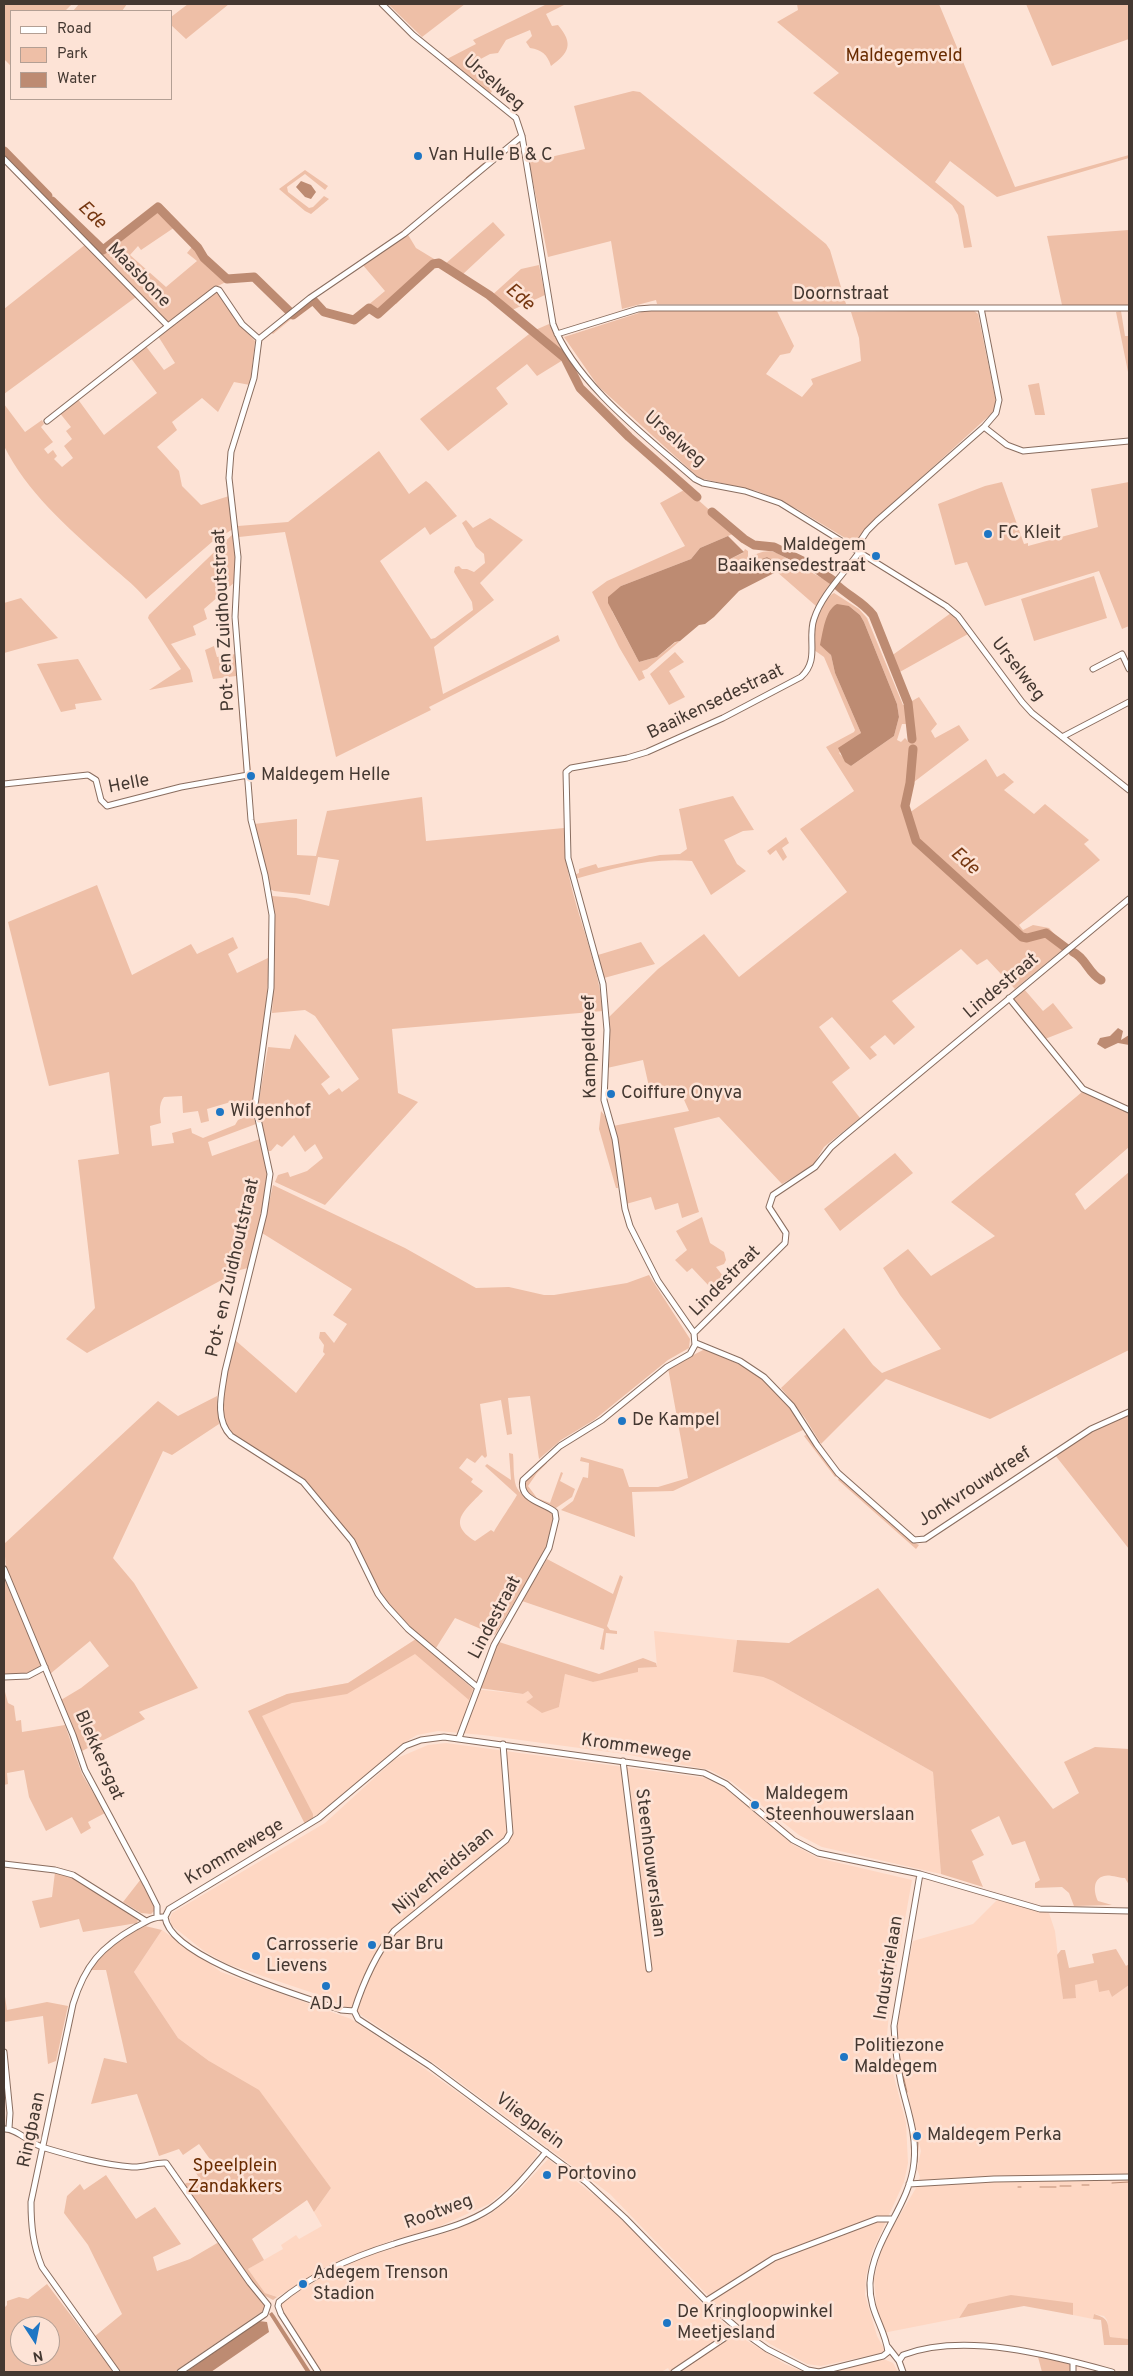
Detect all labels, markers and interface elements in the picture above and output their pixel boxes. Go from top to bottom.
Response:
legend [10,10,172,100]
text: Road [57,20,92,39]
text: Park [57,45,88,64]
park label: Maldegemveld [846,46,962,68]
street label: Urselweg [458,51,528,117]
text: Water [57,70,96,89]
place label: Van Hulle B & C [428,145,553,167]
marker: Van Hulle B & C [412,150,424,162]
water label: Ede [72,197,110,235]
street label: Maasbone [102,239,174,313]
water label: Ede [500,279,538,317]
street label: Doornstraat [793,284,889,306]
street label: Urselweg [639,407,709,473]
place label: FC Kleit [998,523,1061,545]
street label: Pot- en Zuidhoutstraat [209,528,241,712]
marker: FC Kleit [982,528,994,540]
place label: Maldegem Baaikensedestraat [717,535,866,578]
marker: Maldegem Baaikensedestraat [870,550,882,562]
street label: Urselweg [985,634,1049,706]
street label: Baaikensedestraat [644,661,788,745]
place label: Maldegem Helle [261,765,390,787]
street label: Helle [107,770,151,800]
marker: Maldegem Helle [245,770,257,782]
water label: Ede [945,843,983,881]
street label: Lindestraat [960,949,1044,1025]
street label: Kampeldreef [579,995,603,1099]
place label: Coiffure Onyva [621,1083,742,1105]
marker: Coiffure Onyva [605,1088,617,1100]
place label: Wilgenhof [230,1101,311,1123]
marker: Wilgenhof [214,1106,226,1118]
street label: Pot- en Zuidhoutstraat [203,1176,265,1360]
street label: Lindestraat [686,1242,766,1322]
place label: De Kampel [632,1410,720,1432]
marker: De Kampel [616,1415,628,1427]
street label: Jonkvrouwdreef [915,1444,1035,1532]
street label: Lindestraat [465,1573,527,1663]
street label: Blekkersgat [69,1708,127,1804]
street label: Krommewege [579,1731,693,1767]
place label: Maldegem Steenhouwerslaan [765,1784,915,1826]
street label: Steenhouwerslaan [629,1787,669,1939]
marker: Maldegem Steenhouwerslaan [749,1799,761,1811]
street label: Krommewege [182,1815,288,1891]
street label: Nijverheidslaan [389,1823,499,1921]
street label: Industrielaan [871,1914,909,2022]
place label: Bar Bru [382,1934,444,1956]
place label: Carrosserie Lievens [266,1935,358,1978]
marker: Bar Bru [366,1939,378,1951]
marker: Carrosserie Lievens [250,1950,262,1962]
marker: ADJ [320,1980,332,1992]
place label: ADJ [309,1994,343,2016]
place label: Politiezone Maldegem [854,2036,944,2078]
marker: Politiezone Maldegem [838,2051,850,2063]
street label: Vliegplein [490,2089,568,2155]
street label: Ringbaan [14,2090,52,2170]
place label: Maldegem Perka [927,2125,1061,2147]
marker: Maldegem Perka [911,2130,923,2142]
park label: Speelplein Zandakkers [187,2156,283,2198]
place label: Portovino [557,2164,636,2186]
marker: Portovino [541,2169,553,2181]
street label: Rootweg [402,2191,476,2235]
place label: Adegem Trenson Stadion [313,2263,448,2306]
marker: Adegem Trenson Stadion [297,2278,309,2290]
place label: De Kringloopwinkel Meetjesland [677,2302,833,2344]
north arrow [10,2316,60,2366]
marker: De Kringloopwinkel Meetjesland [661,2317,673,2329]
text: N [31,2346,44,2365]

